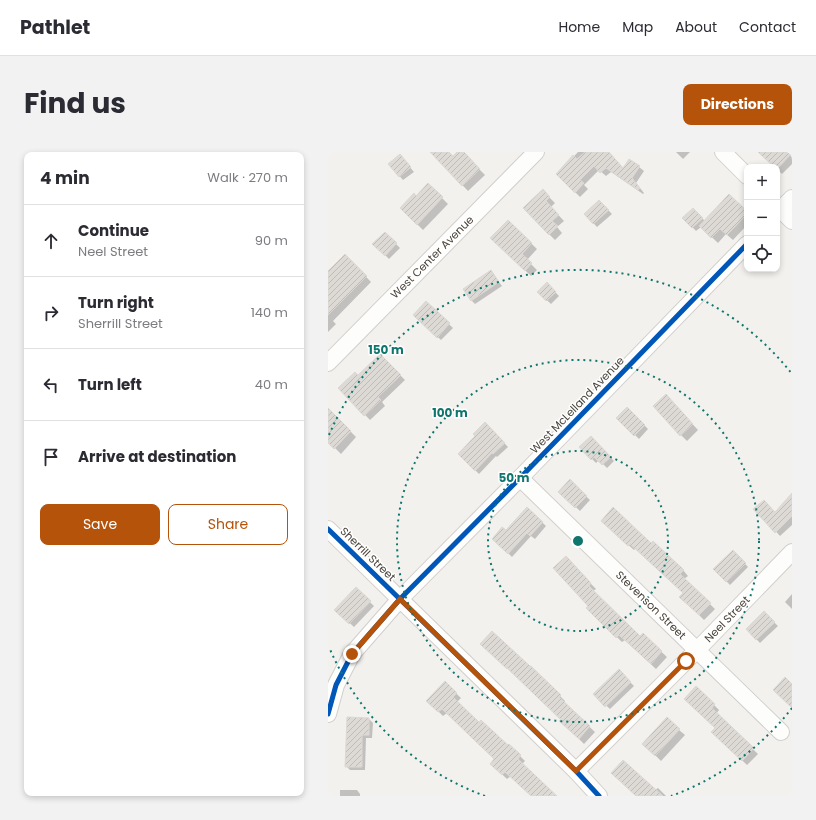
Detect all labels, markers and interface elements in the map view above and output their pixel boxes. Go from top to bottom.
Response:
text: Pathlet [20,14,90,41]
text: Home [558,17,600,37]
text: Map [622,17,653,37]
text: About [675,17,717,37]
text: Contact [739,17,796,37]
text: Find us [24,84,126,123]
button: Directions [683,84,792,125]
map controls [744,164,780,272]
button: + [744,164,780,200]
text: 4 min [40,166,90,190]
text: Walk · 270 m [207,168,288,187]
button: − [744,200,780,236]
street label: West Center Avenue [387,212,477,302]
text: Continue [78,220,149,241]
icon: ahead [40,230,62,252]
text: 90 m [255,231,288,250]
button: locate [744,236,780,272]
text: Neel Street [78,242,148,261]
text: Turn right [78,292,154,313]
icon: right [40,302,62,324]
text: 140 m [251,303,288,322]
text: Sherrill Street [78,314,163,333]
text: 150 m [368,341,404,358]
street label: West McLelland Avenue [526,353,628,457]
icon: left [40,374,62,396]
text: Turn left [78,374,142,395]
text: 40 m [255,375,288,394]
text: 100 m [432,404,468,421]
icon: arrive [40,446,62,468]
text: Arrive at destination [78,446,236,467]
text: 50 m [499,469,530,486]
button: Save [40,504,160,545]
button: Share [168,504,288,545]
street label: Sherrill Street [337,523,399,585]
centre of rings [571,534,585,548]
street label: Stevenson Street [612,567,690,643]
street label: Neel Street [701,592,753,646]
route end [343,645,361,663]
route start [677,652,695,670]

